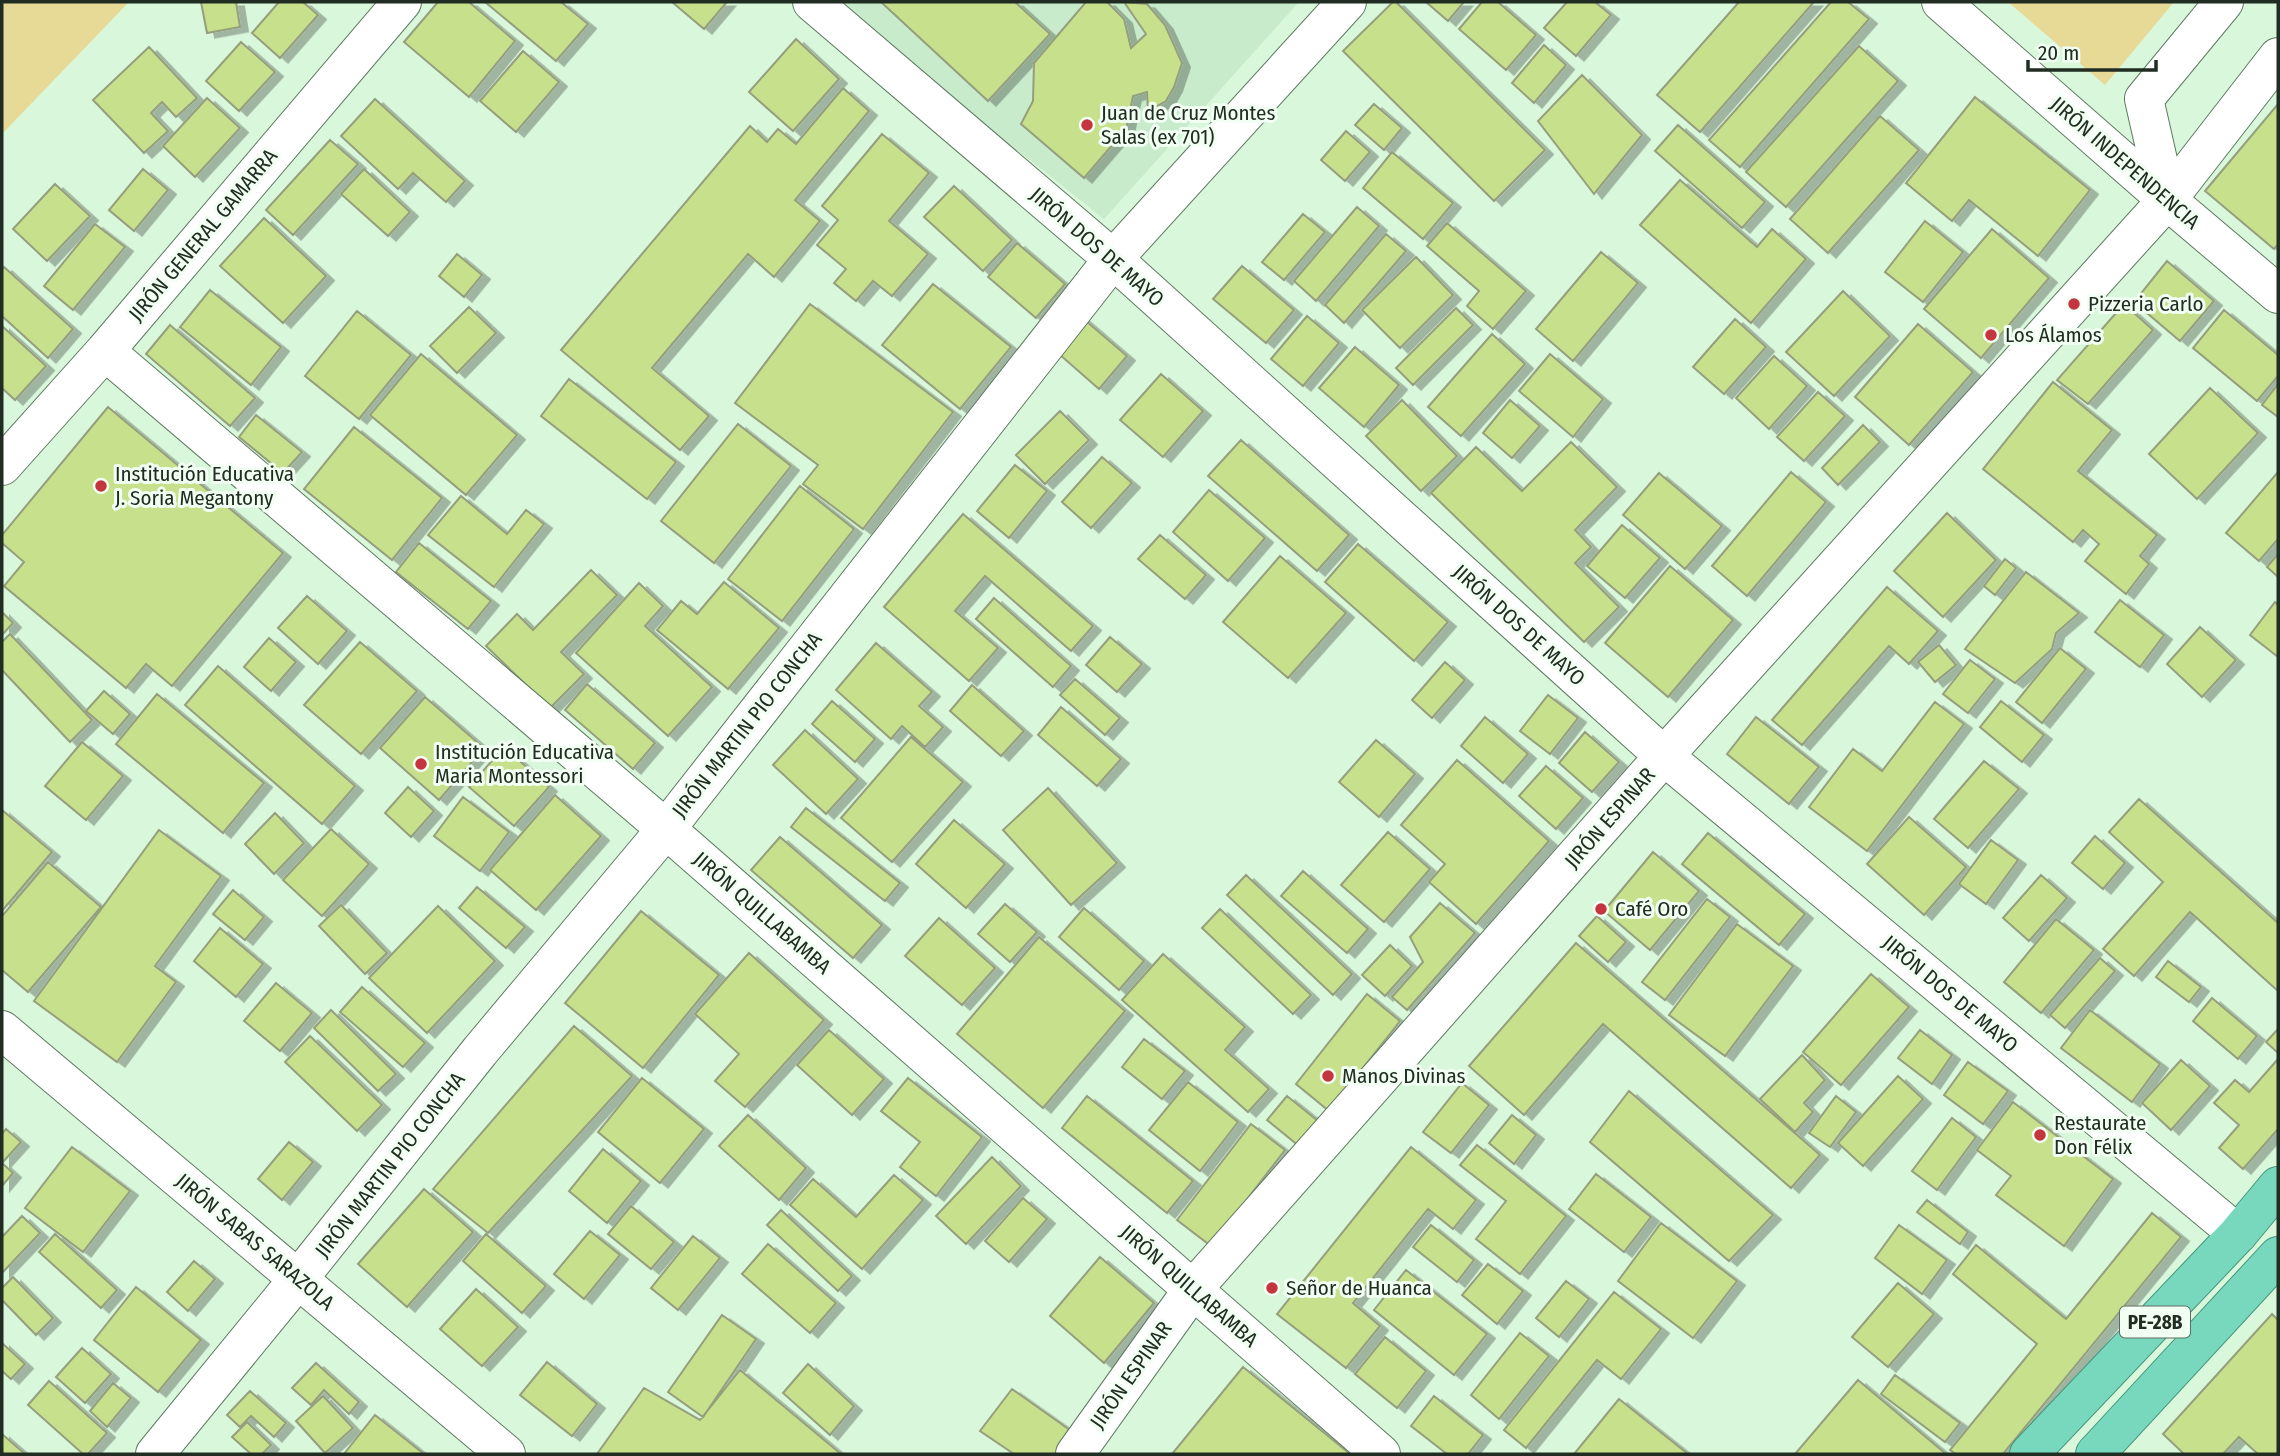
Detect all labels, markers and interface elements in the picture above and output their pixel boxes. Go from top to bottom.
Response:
scale bar [2028,28,2156,72]
text: 20 m [2038,40,2079,66]
street label: JIRÓN INDEPENDENCIA [2045,91,2205,235]
place label: Juan de Cruz Montes Salas (ex 701) [1101,100,1275,150]
marker: Juan de Cruz Montes Salas (ex 701) [1079,117,1095,133]
street label: JIRÓN GENERAL GAMARRA [123,143,283,327]
street label: JIRÓN DOS DE MAYO [1025,182,1169,312]
place label: Pizzeria Carlo [2088,291,2204,317]
marker: Pizzeria Carlo [2066,296,2082,312]
place label: Los Álamos [2005,322,2102,348]
marker: Los Álamos [1983,327,1999,343]
place label: Institución Educativa J. Soria Megantony [115,461,294,511]
marker: Institución Educativa J. Soria Megantony [93,478,109,494]
street label: JIRÓN DOS DE MAYO [1447,559,1591,691]
street label: JIRÓN MARTIN PIO CONCHA [666,627,828,823]
place label: Institución Educativa Maria Montessori [435,739,614,789]
marker: Institución Educativa Maria Montessori [413,756,429,772]
street label: JIRÓN ESPINAR [1559,762,1661,874]
street label: JIRÓN QUILLABAMBA [688,846,836,980]
place label: Café Oro [1615,896,1688,922]
marker: Café Oro [1593,901,1609,917]
street label: JIRÓN DOS DE MAYO [1877,930,2023,1058]
place label: Manos Divinas [1342,1063,1466,1089]
street label: JIRÓN MARTIN PIO CONCHA [309,1067,471,1263]
marker: Manos Divinas [1320,1068,1336,1084]
place label: Restaurate Don Félix [2054,1110,2146,1160]
marker: Restaurate Don Félix [2032,1127,2048,1143]
street label: JIRÓN SABAS SARAZOLA [170,1168,340,1316]
street label: JIRÓN QUILLABAMBA [1115,1219,1263,1353]
place label: Señor de Huanca [1286,1275,1432,1301]
marker: Señor de Huanca [1264,1280,1280,1296]
road number: PE-28B [2120,1306,2190,1338]
street label: JIRÓN ESPINAR [1084,1316,1178,1434]

